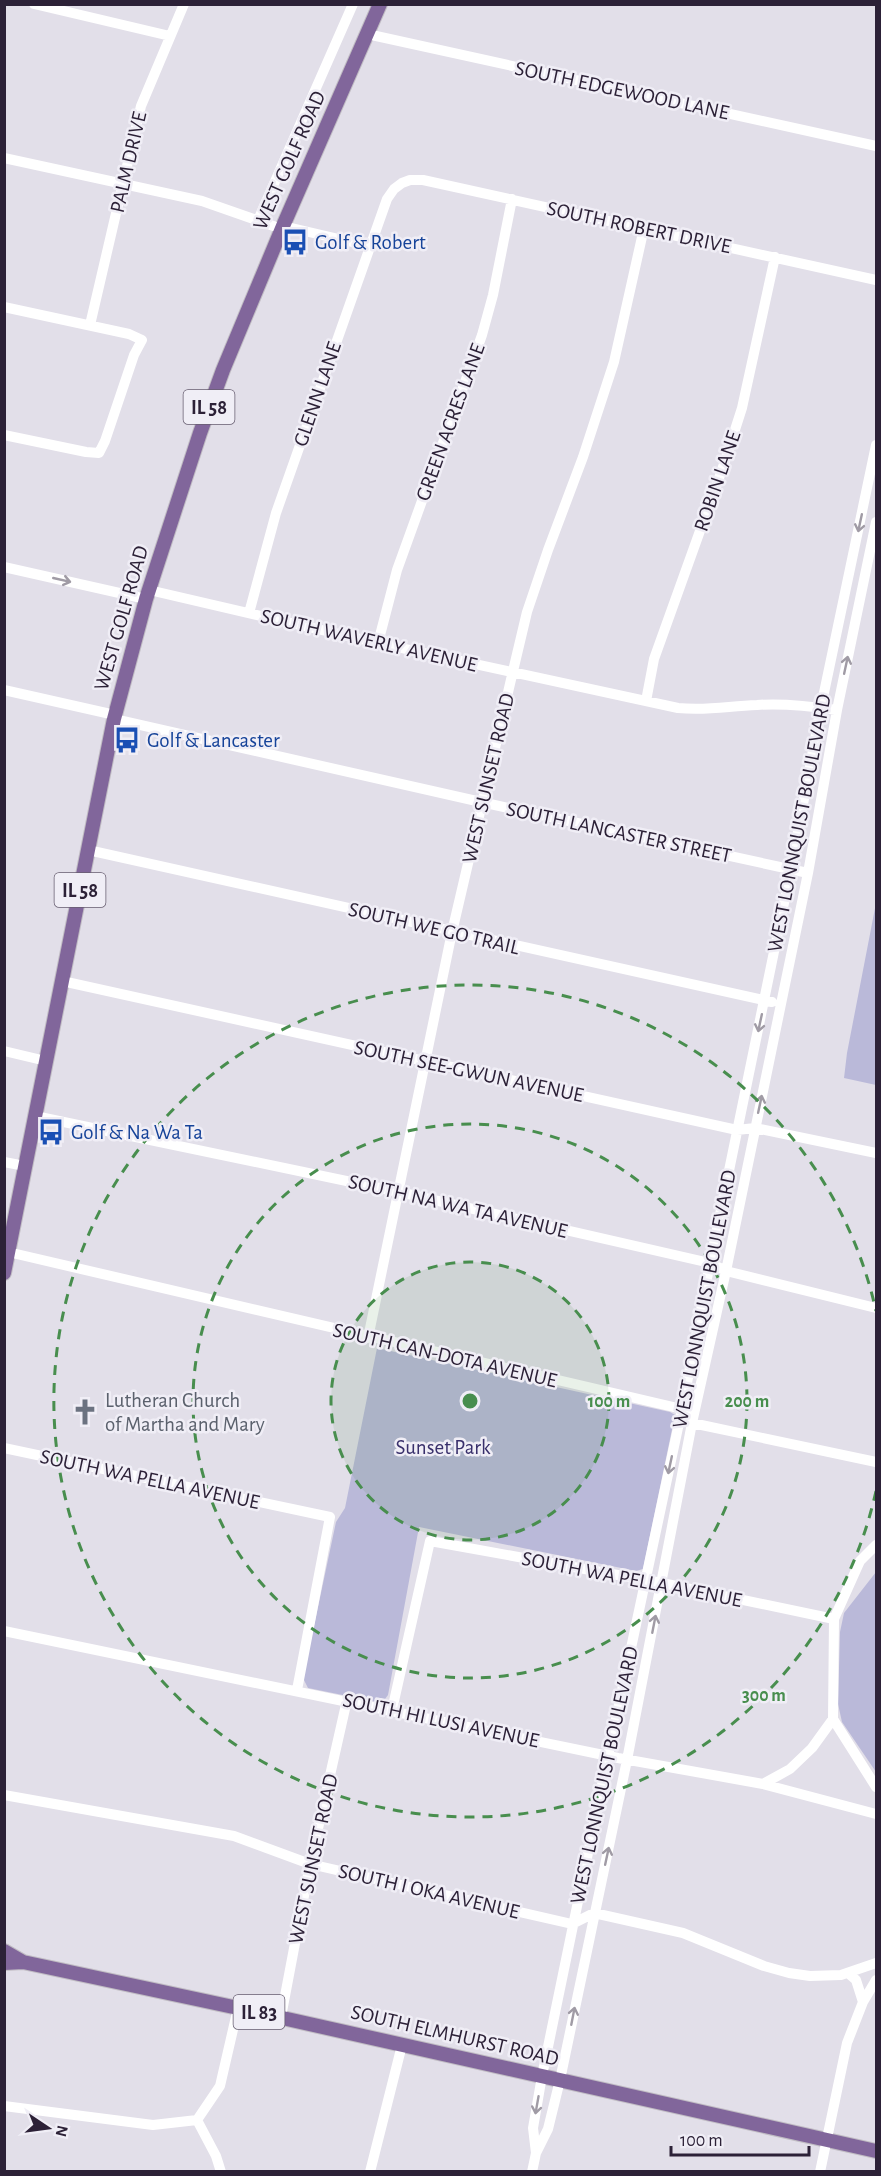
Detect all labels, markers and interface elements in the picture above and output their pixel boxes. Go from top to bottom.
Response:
street label: SOUTH EDGEWOOD LANE [513,58,731,123]
street label: WEST GOLF ROAD [249,88,329,233]
street label: PALM DRIVE [107,109,150,215]
street label: SOUTH ROBERT DRIVE [545,198,733,257]
bus stop icon: Golf & Robert [280,227,310,257]
place label: Golf & Robert [315,232,426,253]
street label: GLENN LANE [290,339,345,449]
street label: GREEN ACRES LANE [412,341,489,504]
road number: IL 58 [184,390,234,424]
street label: ROBIN LANE [690,428,744,534]
one-way arrow [854,513,865,533]
street label: WEST GOLF ROAD [91,543,152,693]
one-way arrow [52,574,71,586]
street label: SOUTH WAVERLY AVENUE [259,605,479,676]
one-way arrow [841,656,852,675]
street label: WEST SUNSET ROAD [459,691,518,865]
street label: WEST LONNQUIST BOULEVARD [764,692,835,954]
bus stop icon: Golf & Lancaster [112,725,142,755]
place label: Golf & Lancaster [147,730,280,751]
street label: SOUTH LANCASTER STREET [504,798,733,867]
road number: IL 58 [54,873,106,907]
street label: SOUTH WE GO TRAIL [346,899,522,958]
one-way arrow [754,1013,765,1033]
street label: SOUTH SEE-GWUN AVENUE [352,1037,586,1106]
one-way arrow [755,1094,766,1114]
bus stop icon: Golf & Na Wa Ta [36,1117,66,1147]
place label: Golf & Na Wa Ta [71,1122,203,1143]
street label: WEST LONNQUIST BOULEVARD [669,1168,740,1430]
street label: SOUTH NA WA TA AVENUE [346,1171,570,1242]
street label: SOUTH CAN-DOTA AVENUE [331,1319,559,1391]
place label: Lutheran Church of Martha and Mary [105,1390,265,1435]
centre of rings [460,1391,480,1411]
text: 100 m [588,1393,630,1411]
text: 200 m [725,1393,769,1411]
church icon: Lutheran Church of Martha and Mary [70,1397,100,1427]
park label: Sunset Park [395,1437,491,1458]
street label: SOUTH WA PELLA AVENUE [38,1446,262,1513]
one-way arrow [664,1455,676,1474]
street label: SOUTH WA PELLA AVENUE [520,1548,744,1611]
one-way arrow [649,1615,660,1634]
street label: WEST LONNQUIST BOULEVARD [567,1644,642,1906]
text: 300 m [742,1687,786,1705]
street label: SOUTH HI LUSI AVENUE [341,1689,541,1752]
street label: WEST SUNSET ROAD [285,1772,342,1946]
one-way arrow [601,1847,613,1866]
street label: SOUTH I OKA AVENUE [336,1860,522,1923]
road number: IL 83 [234,1995,284,2029]
street label: SOUTH ELMHURST ROAD [349,2001,561,2070]
one-way arrow [568,2007,579,2027]
one-way arrow [531,2095,542,2114]
north arrow [18,2098,78,2158]
scale bar [671,2119,809,2157]
text: N [53,2124,71,2138]
text: 100 m [680,2132,723,2150]

